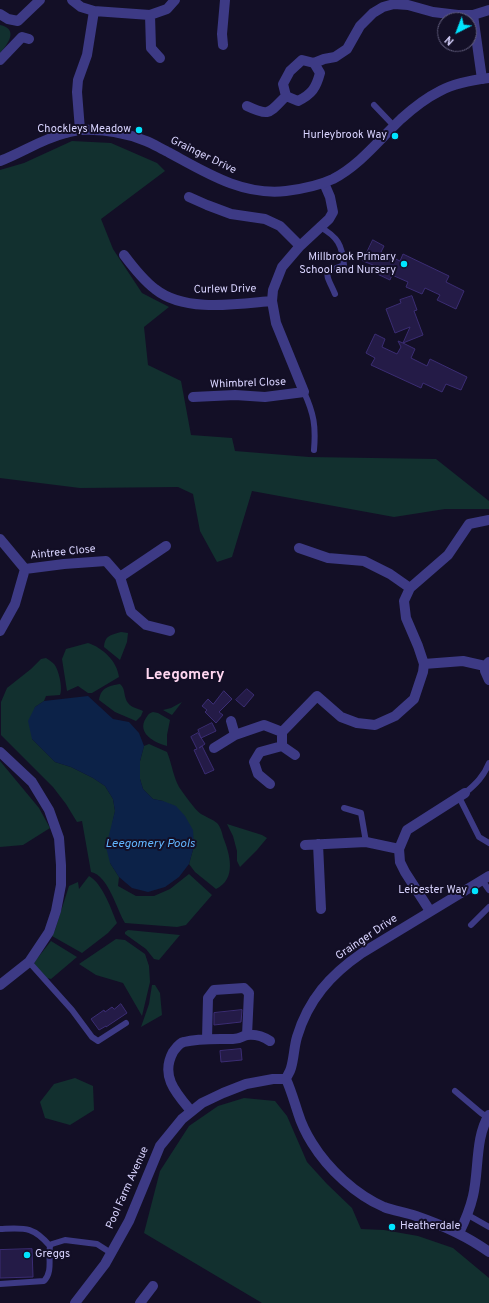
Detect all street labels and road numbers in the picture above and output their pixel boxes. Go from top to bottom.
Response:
street label: Grainger Drive [168,134,238,178]
street label: Curlew Drive [193,283,257,297]
street label: Whimbrel Close [210,376,286,392]
street label: Aintree Close [30,543,96,563]
street label: Grainger Drive [334,912,400,964]
street label: Pool Farm Avenue [104,1145,152,1231]

